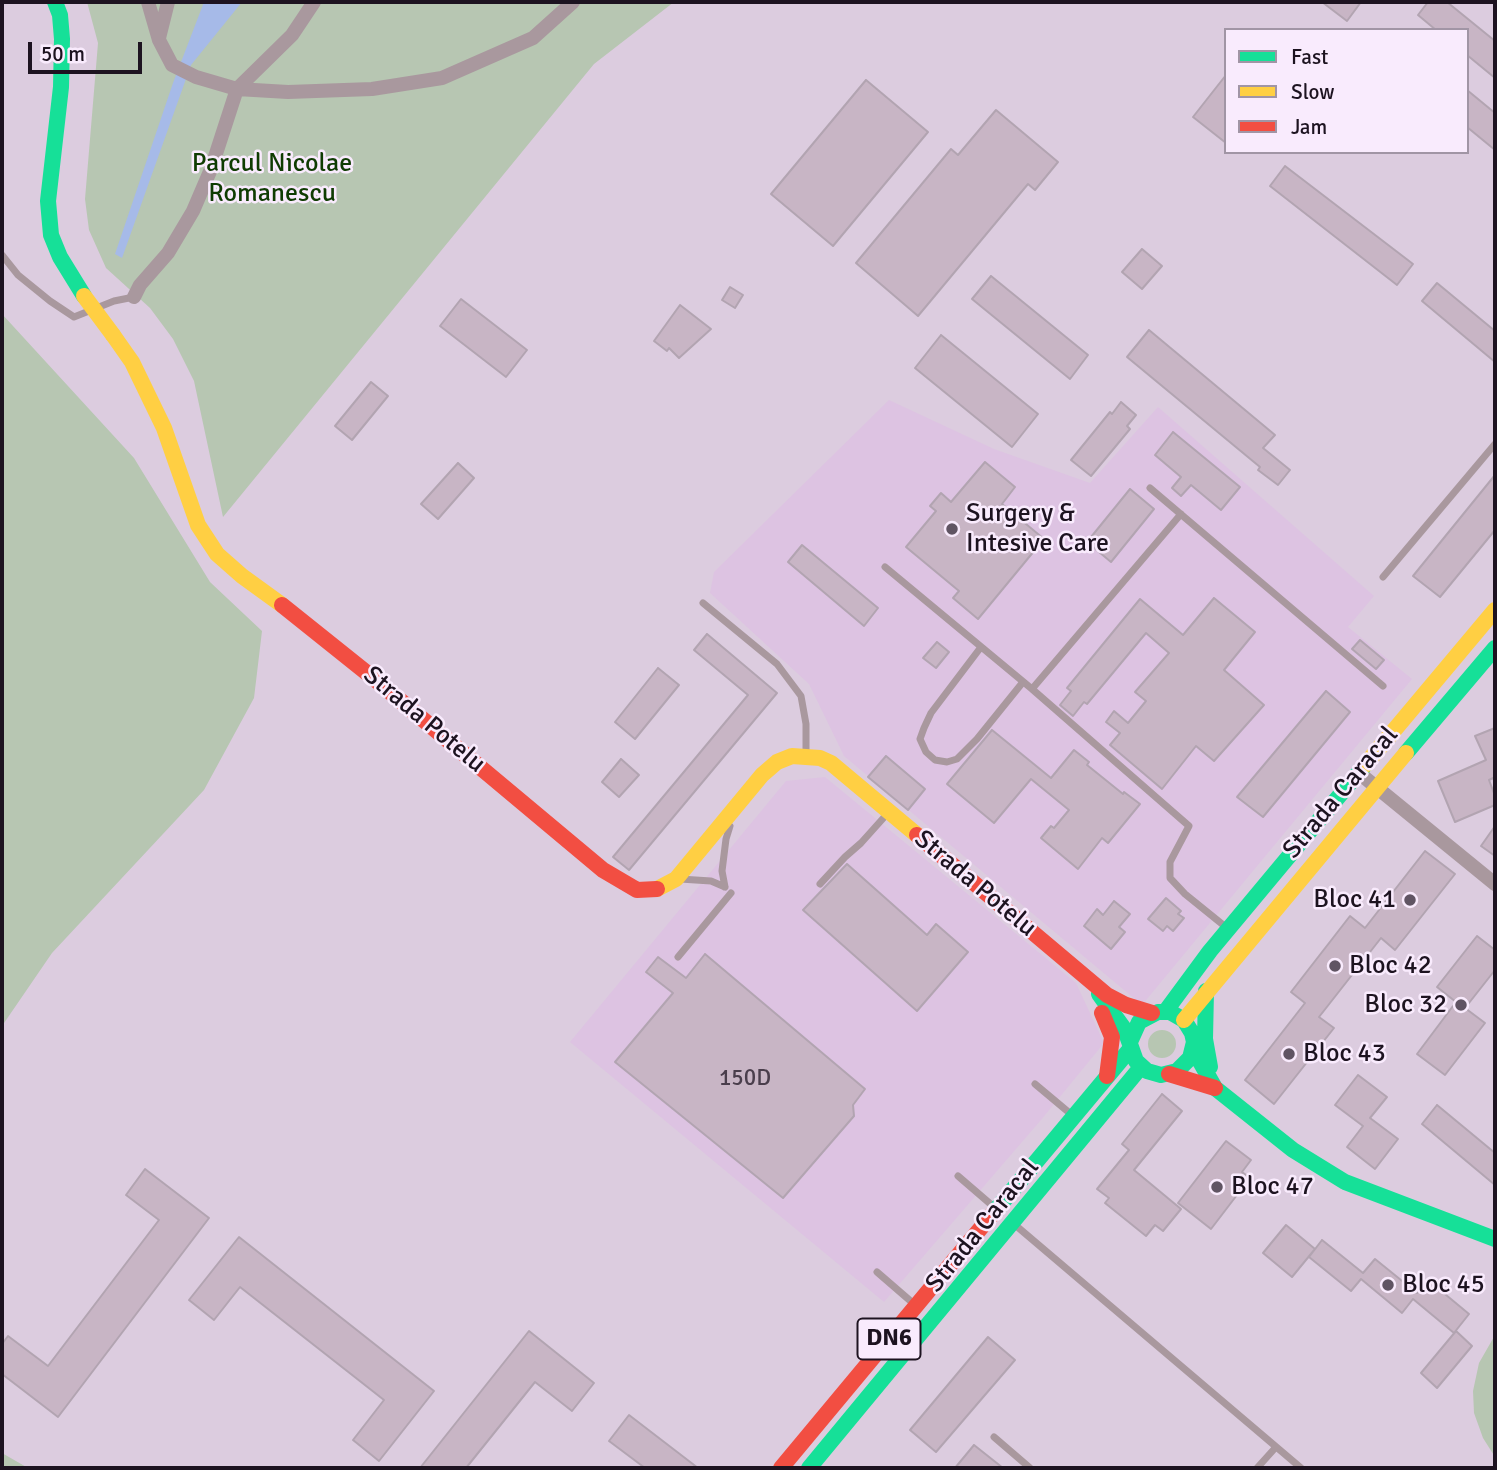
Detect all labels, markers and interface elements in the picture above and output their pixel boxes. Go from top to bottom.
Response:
scale bar [32,28,145,72]
legend [1224,28,1469,154]
text: 50 m [41,41,85,67]
text: Fast [1291,44,1328,70]
text: Slow [1291,79,1335,105]
text: Jam [1291,114,1327,140]
park label: Parcul Nicolae Romanescu [192,148,352,210]
place label: Surgery & Intesive Care [966,498,1109,560]
marker: Surgery & Intesive Care [944,521,960,537]
street label: Strada Potelu [357,660,491,780]
street label: Strada Caracal [1277,721,1405,865]
street label: Strada Potelu [908,824,1042,944]
place label: Bloc 41 [1313,884,1396,916]
marker: Bloc 41 [1402,892,1418,908]
place label: Bloc 42 [1349,950,1432,982]
marker: Bloc 42 [1327,958,1343,974]
place label: Bloc 32 [1364,989,1447,1021]
marker: Bloc 32 [1453,997,1469,1013]
place label: Bloc 43 [1303,1038,1386,1070]
marker: Bloc 43 [1281,1046,1297,1062]
house number: 150D [719,1065,771,1093]
street label: Strada Caracal [920,1153,1046,1299]
place label: Bloc 47 [1231,1171,1314,1203]
marker: Bloc 47 [1209,1179,1225,1195]
place label: Bloc 45 [1402,1269,1485,1301]
marker: Bloc 45 [1380,1277,1396,1293]
road number: DN6 [858,1318,920,1359]

